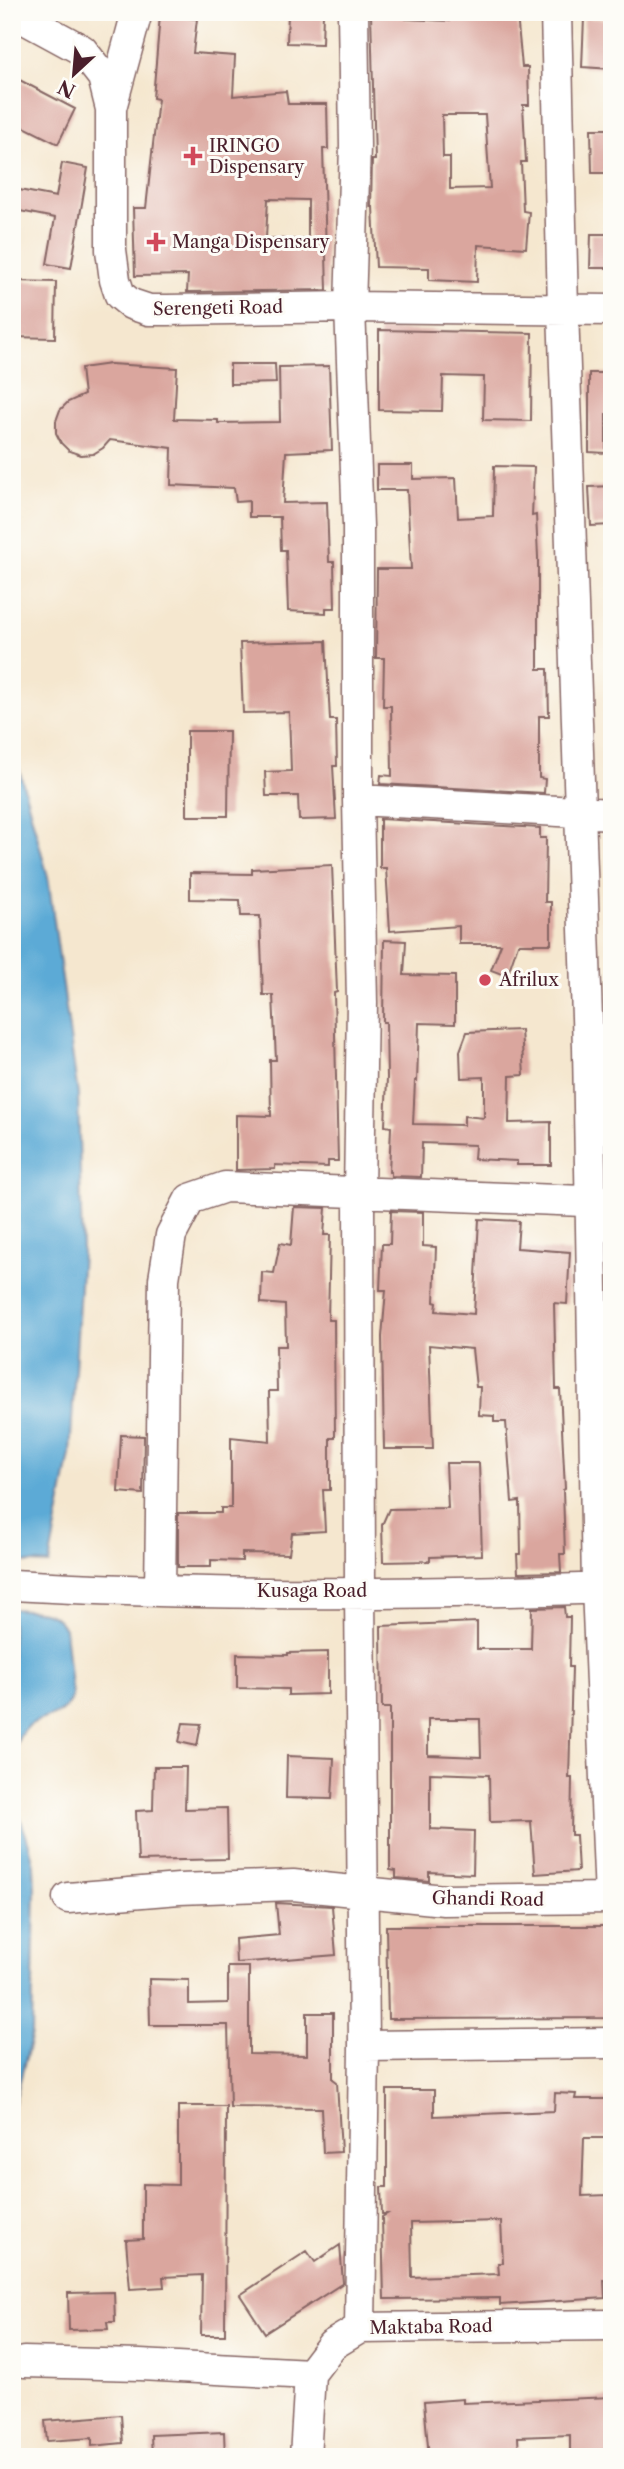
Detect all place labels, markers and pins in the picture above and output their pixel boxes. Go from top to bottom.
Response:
place label: IRINGO Dispensary [209,135,305,178]
marker: IRINGO Dispensary [183,146,203,166]
place label: Manga Dispensary [172,231,331,253]
marker: Manga Dispensary [146,232,166,252]
place label: Afrilux [498,969,559,991]
marker: Afrilux [477,972,493,988]

